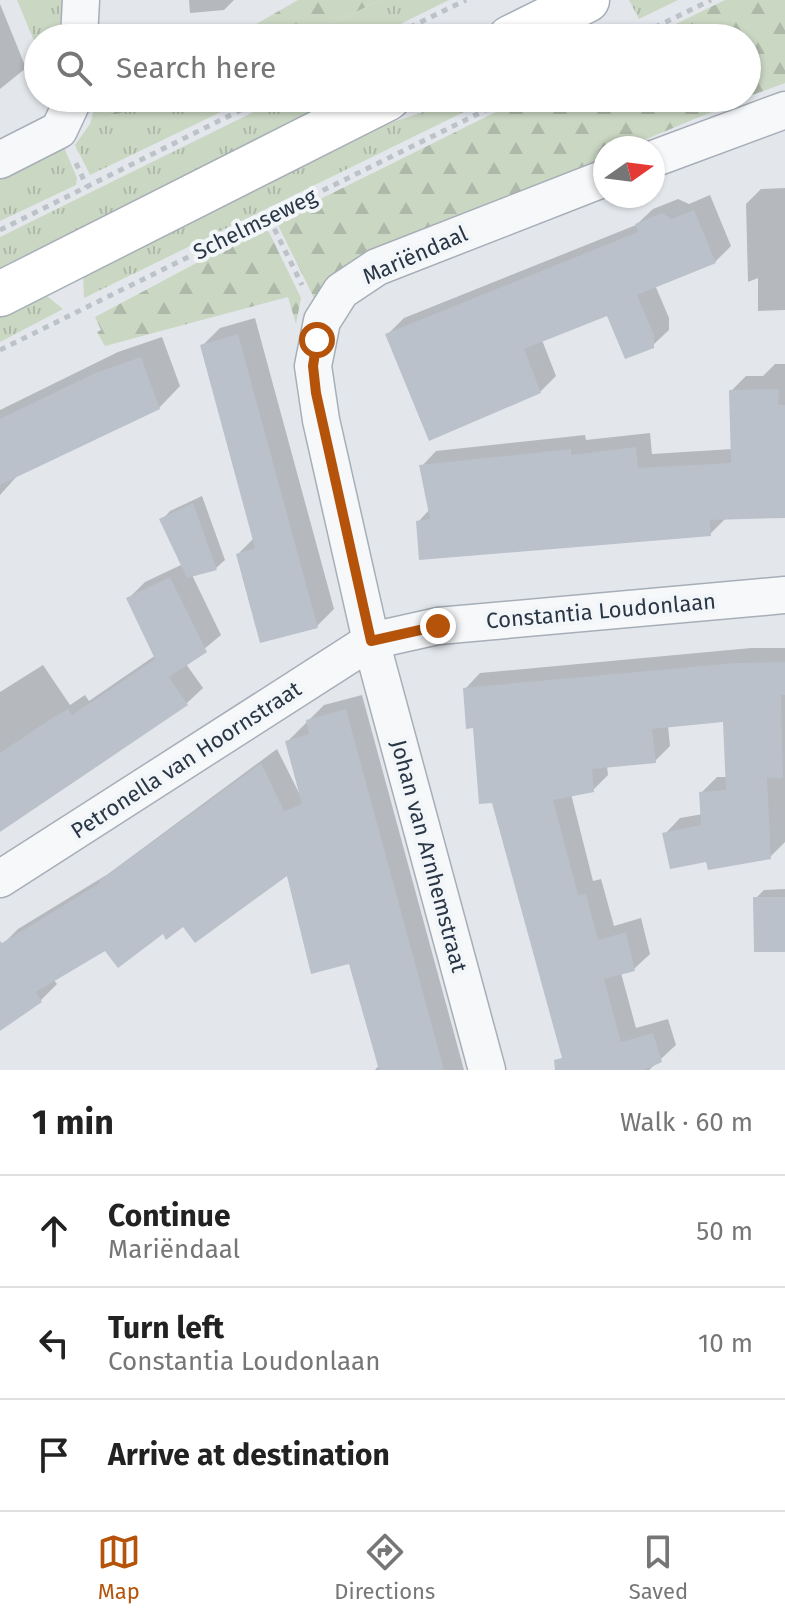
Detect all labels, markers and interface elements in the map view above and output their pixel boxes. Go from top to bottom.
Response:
search box [24,24,761,112]
icon: search [52,46,96,90]
text: Search here [116,50,276,86]
north arrow [593,136,665,208]
street label: Schelmseweg [189,182,322,266]
street label: Mariëndaal [358,220,472,290]
route start [299,322,335,358]
street label: Constantia Loudonlaan [485,588,717,634]
route end [420,608,456,644]
street label: Petronella van Hoornstraat [66,675,306,845]
street label: Johan van Arnhemstraat [385,737,473,975]
text: 1 min [32,1102,114,1143]
text: Walk · 60 m [620,1107,753,1138]
text: Continue [108,1198,231,1234]
icon: ahead [32,1209,76,1253]
text: 50 m [696,1216,753,1247]
text: Mariëndaal [108,1234,240,1265]
text: Turn left [108,1310,224,1346]
icon: left [32,1321,76,1365]
text: 10 m [698,1328,753,1359]
text: Constantia Loudonlaan [108,1346,380,1377]
icon: arrive [32,1433,76,1477]
text: Arrive at destination [108,1437,390,1473]
tab: Map [97,1530,141,1605]
tab: Directions [334,1530,435,1605]
tab: Saved [629,1530,688,1605]

